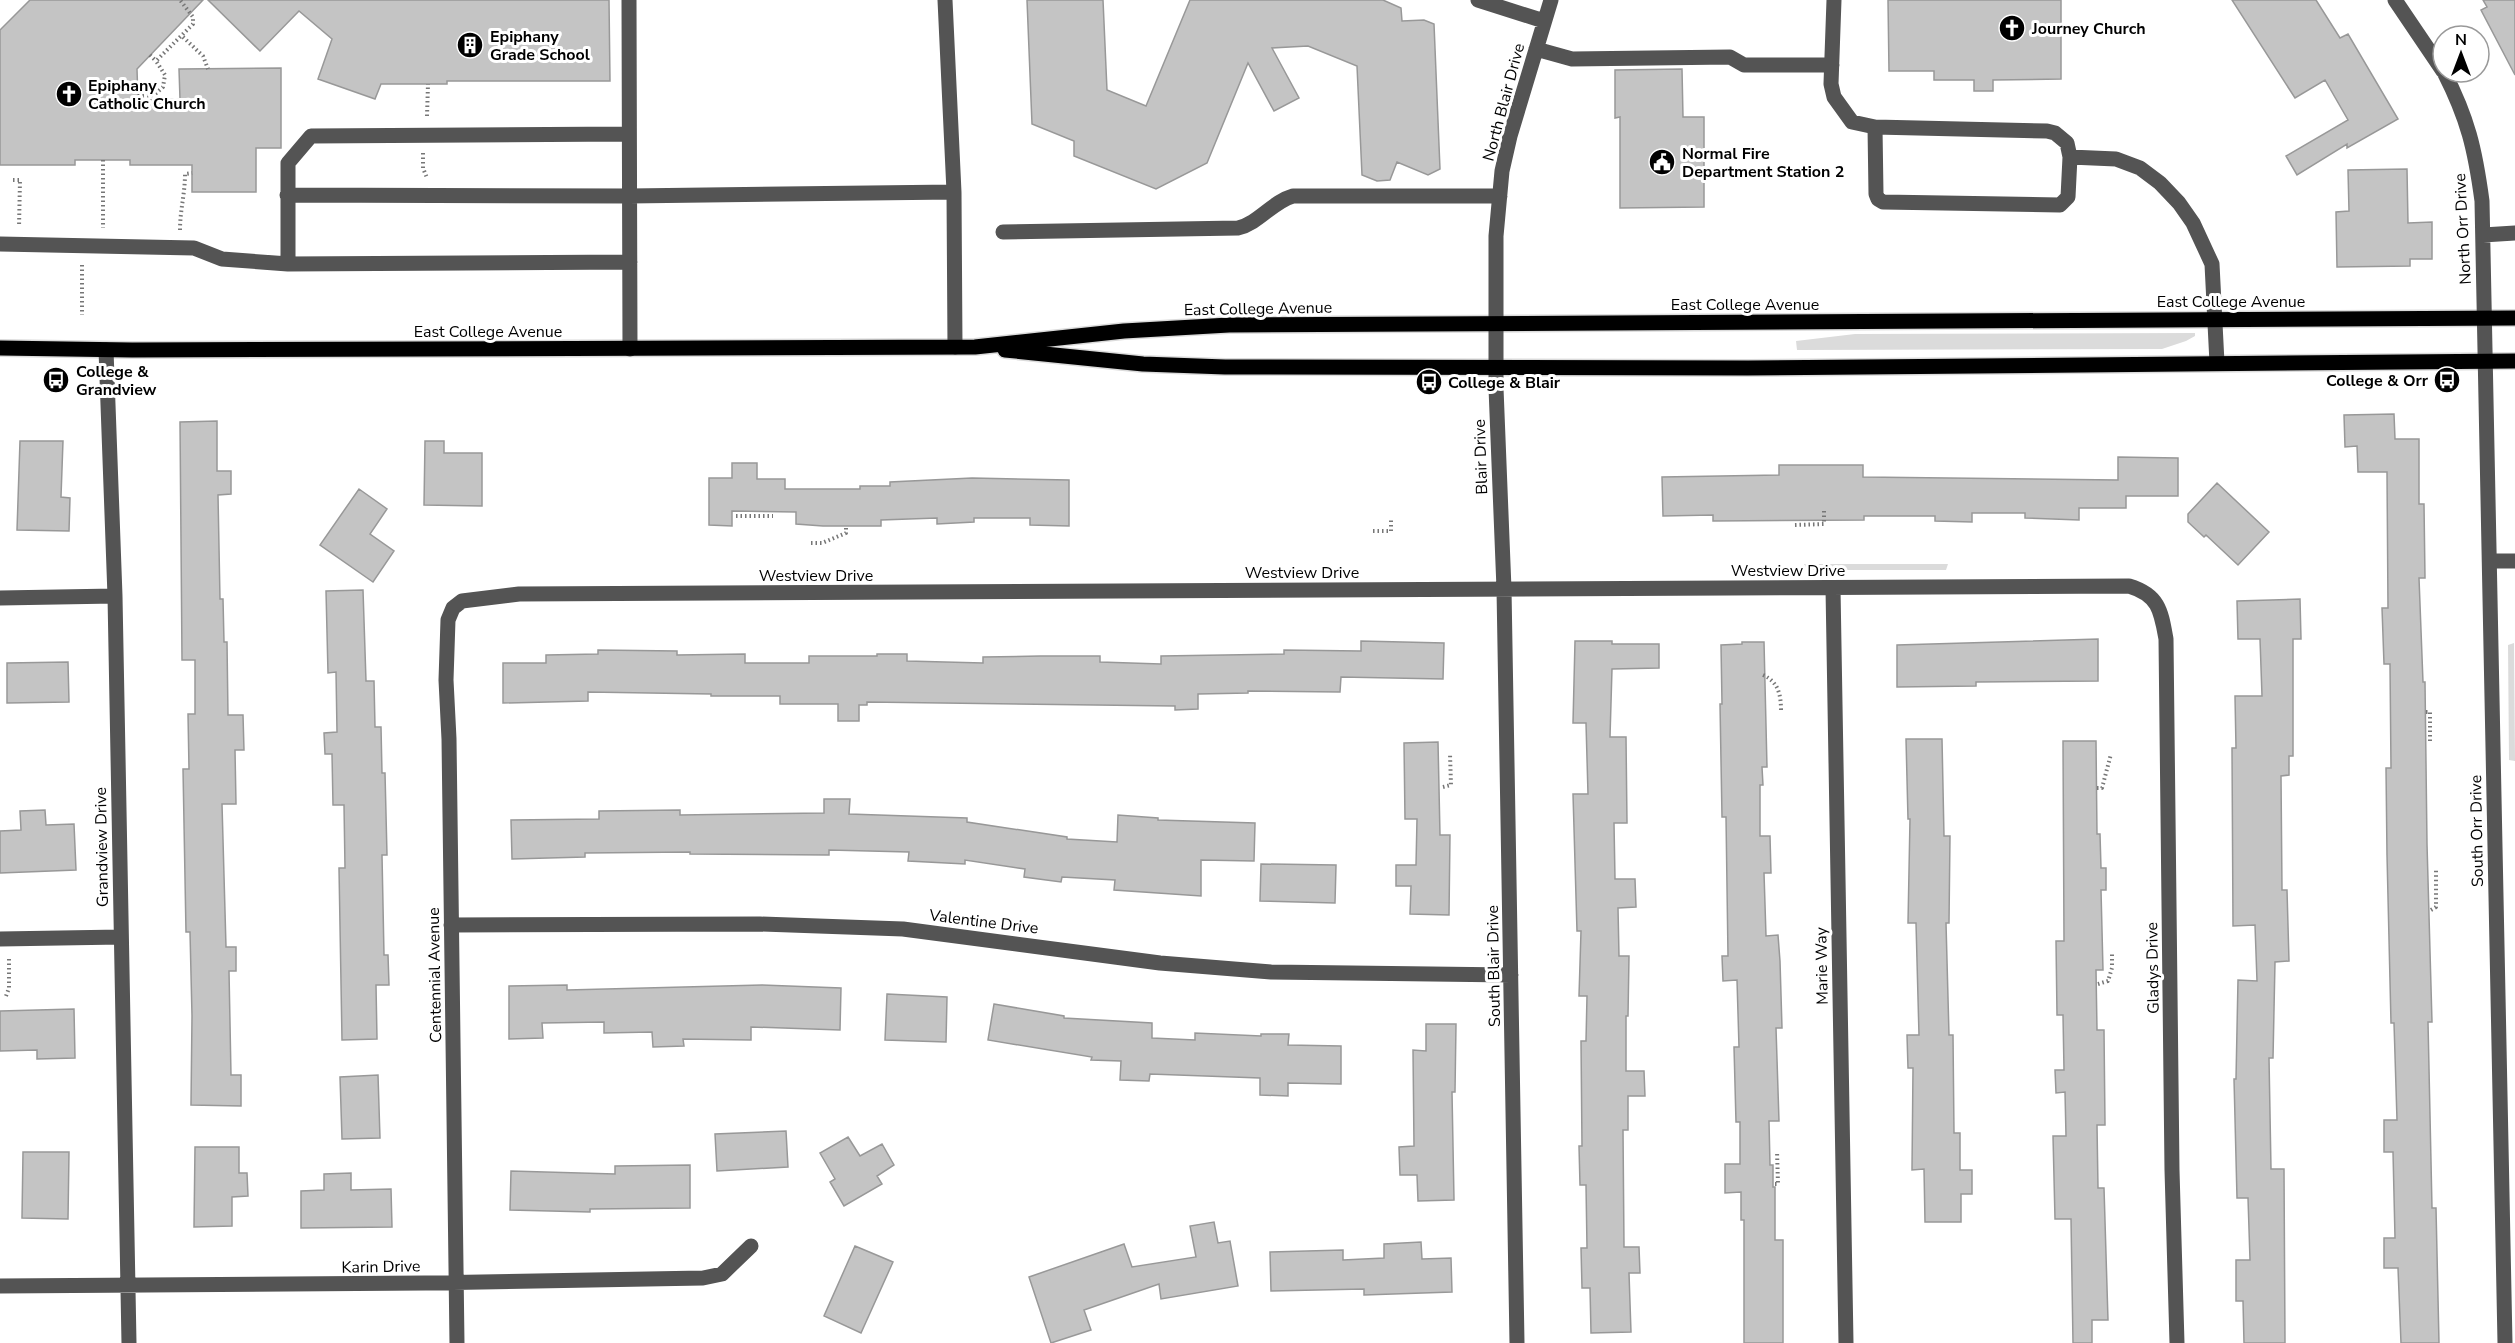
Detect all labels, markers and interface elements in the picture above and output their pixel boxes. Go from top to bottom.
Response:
church icon: Journey Church [1997,13,2027,43]
place label: Journey Church [2031,18,2146,40]
north arrow [2431,24,2491,84]
place label: Epiphany Grade School [490,26,590,66]
text: N [2455,29,2467,51]
building icon: Epiphany Grade School [455,30,485,60]
street label: North Blair Drive [1478,41,1530,164]
place label: Epiphany Catholic Church [88,75,206,115]
church icon: Epiphany Catholic Church [54,79,84,109]
place label: Normal Fire Department Station 2 [1682,143,1844,183]
public building icon: Normal Fire Department Station 2 [1647,147,1677,177]
street label: North Orr Drive [2449,173,2477,285]
street label: East College Avenue [2157,291,2305,313]
street label: East College Avenue [1671,294,1819,316]
street label: East College Avenue [1184,297,1332,321]
street label: East College Avenue [414,321,562,343]
place label: College & Grandview [76,361,157,401]
bus stop icon: College & Grandview [41,365,71,395]
bus stop icon: College & Orr [2432,365,2462,395]
bus stop icon: College & Blair [1414,367,1444,397]
place label: College & Orr [2326,370,2429,392]
place label: College & Blair [1448,372,1561,394]
street label: Blair Drive [1469,419,1493,495]
street label: Westview Drive [1731,560,1845,582]
street label: Westview Drive [1245,562,1359,584]
street label: Westview Drive [759,565,873,587]
street label: South Orr Drive [2465,775,2489,887]
street label: Grandview Drive [90,787,114,907]
street label: Valentine Drive [927,904,1040,940]
street label: South Blair Drive [1482,905,1506,1027]
street label: Centennial Avenue [423,907,447,1043]
street label: Gladys Drive [2141,922,2165,1014]
street label: Marie Way [1810,926,1834,1005]
street label: Karin Drive [341,1255,421,1279]

